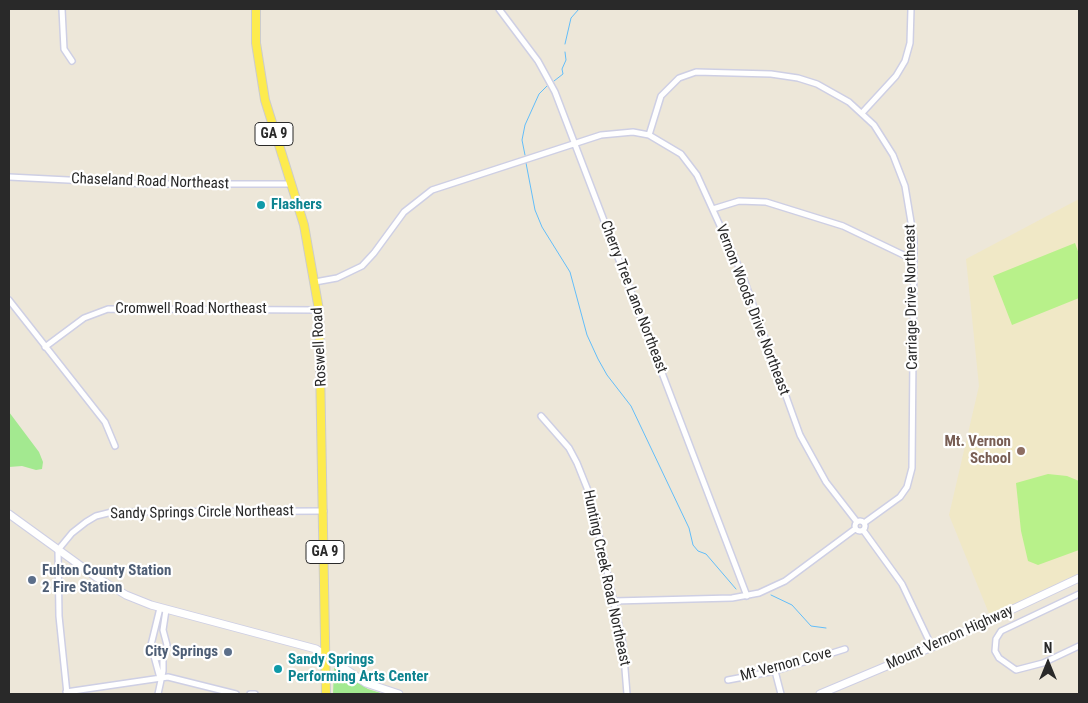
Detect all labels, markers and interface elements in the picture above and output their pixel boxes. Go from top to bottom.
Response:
road number: GA 9 [255,122,293,146]
street label: Chaseland Road Northeast [71,170,229,194]
place label: Flashers [271,196,322,214]
marker: Flashers [255,199,267,211]
street label: Cherry Tree Lane Northeast [596,218,670,376]
street label: Vernon Woods Drive Northeast [711,222,793,398]
street label: Carriage Drive Northeast [902,224,922,370]
street label: Cromwell Road Northeast [115,300,267,318]
street label: Roswell Road [309,307,331,387]
place label: Mt. Vernon School [944,433,1011,468]
marker: Mt. Vernon School [1015,445,1027,457]
street label: Hunting Creek Road Northeast [579,488,633,668]
street label: Sandy Springs Circle Northeast [110,502,294,524]
road number: GA 9 [306,540,344,564]
place label: Fulton County Station 2 Fire Station [42,562,171,597]
marker: Fulton County Station 2 Fire Station [26,574,38,586]
street label: Mount Vernon Highway [884,602,1016,674]
north arrow [1023,638,1073,688]
text: N [1044,640,1052,656]
place label: City Springs [145,643,218,661]
street label: Mt Vernon Cove [738,644,834,686]
marker: City Springs [222,646,234,658]
place label: Sandy Springs Performing Arts Center [288,651,428,686]
marker: Sandy Springs Performing Arts Center [272,663,284,675]

